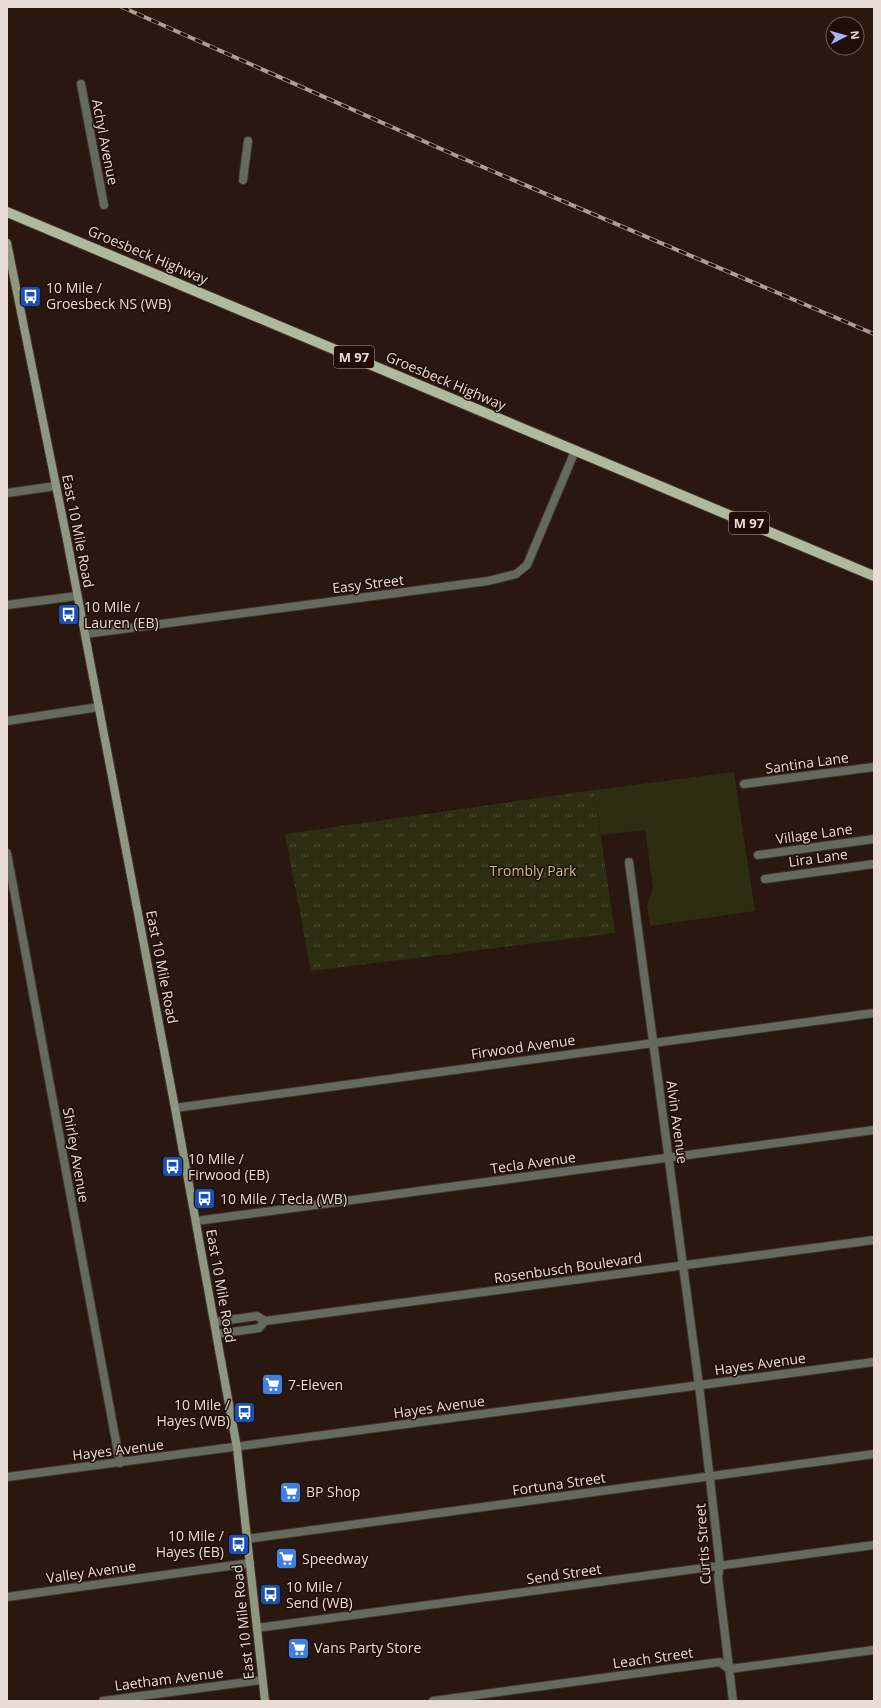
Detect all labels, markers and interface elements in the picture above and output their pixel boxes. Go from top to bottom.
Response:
north arrow [825,16,865,56]
text: N [848,30,863,40]
street label: Achyl Avenue [88,97,123,187]
street label: Groesbeck Highway [85,221,212,289]
place label: 10 Mile / Groesbeck NS (WB) [46,278,171,313]
bus stop icon: 10 Mile / Groesbeck NS (WB) [17,283,43,309]
road number: M 97 [334,346,374,368]
street label: Groesbeck Highway [383,347,510,415]
street label: East 10 Mile Road [58,473,99,589]
road number: M 97 [729,512,769,534]
street label: Easy Street [331,570,405,597]
place label: 10 Mile / Lauren (EB) [84,597,159,632]
bus stop icon: 10 Mile / Lauren (EB) [55,602,81,628]
street label: Santina Lane [764,747,850,778]
street label: Village Lane [774,819,854,848]
street label: Lira Lane [787,844,849,871]
park label: Trombly Park [490,861,577,880]
street label: East 10 Mile Road [142,909,183,1025]
street label: Firwood Avenue [470,1030,576,1063]
street label: Alvin Avenue [662,1079,693,1165]
street label: Shirley Avenue [59,1106,94,1204]
street label: Tecla Avenue [489,1147,577,1178]
place label: 10 Mile / Firwood (EB) [188,1149,269,1184]
bus stop icon: 10 Mile / Firwood (EB) [160,1154,186,1180]
bus stop icon: 10 Mile / Tecla (WB) [191,1186,217,1212]
place label: 10 Mile / Tecla (WB) [220,1189,347,1208]
street label: East 10 Mile Road [202,1228,241,1344]
street label: Rosenbusch Boulevard [493,1248,643,1287]
street label: Hayes Avenue [713,1348,807,1379]
supermarket icon: 7-Eleven [260,1372,286,1398]
place label: 7-Eleven [288,1375,343,1394]
street label: Hayes Avenue [392,1391,486,1422]
place label: 10 Mile / Hayes (WB) [156,1395,230,1430]
bus stop icon: 10 Mile / Hayes (WB) [232,1400,258,1426]
street label: Hayes Avenue [71,1434,165,1465]
street label: Fortuna Street [511,1468,607,1499]
supermarket icon: BP Shop [277,1479,303,1505]
place label: BP Shop [306,1482,360,1501]
street label: Curtis Street [690,1503,715,1585]
place label: 10 Mile / Hayes (EB) [156,1526,224,1561]
bus stop icon: 10 Mile / Hayes (EB) [226,1531,252,1557]
supermarket icon: Speedway [273,1546,299,1572]
place label: Speedway [302,1549,369,1568]
street label: Valley Avenue [45,1556,137,1587]
street label: Send Street [525,1559,603,1588]
street label: East 10 Mile Road [227,1564,258,1680]
place label: 10 Mile / Send (WB) [286,1577,353,1612]
bus stop icon: 10 Mile / Send (WB) [257,1582,283,1608]
supermarket icon: Vans Party Store [286,1635,312,1661]
place label: Vans Party Store [314,1638,421,1657]
street label: Leach Street [612,1642,694,1673]
street label: Laetham Avenue [113,1662,225,1695]

